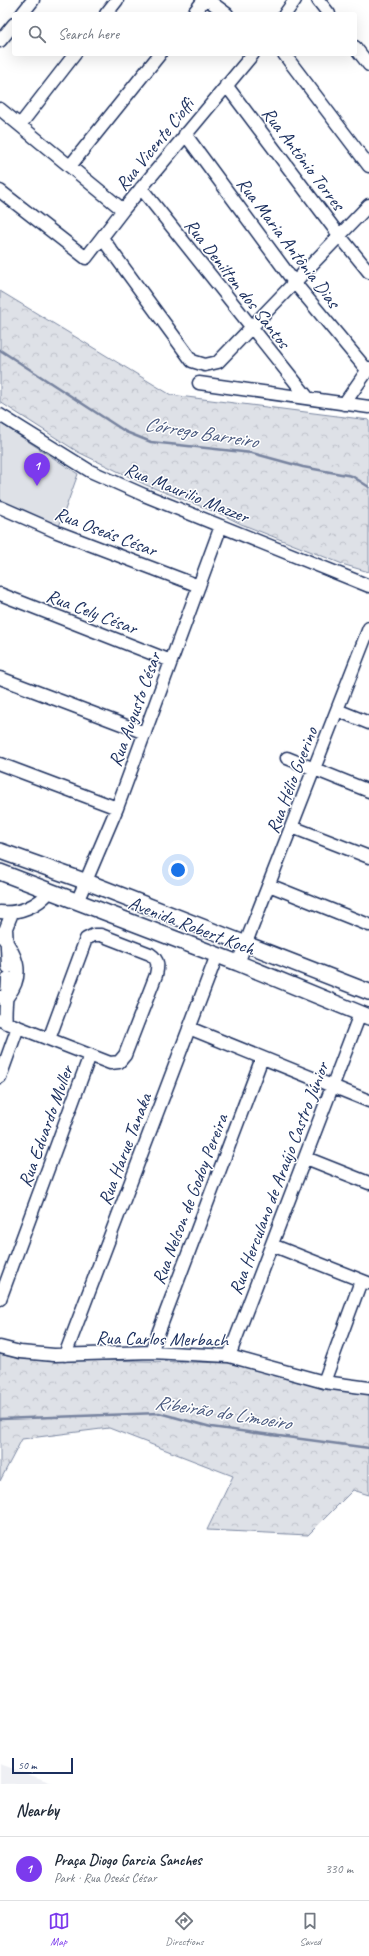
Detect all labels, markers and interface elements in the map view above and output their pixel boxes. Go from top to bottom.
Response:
search box [12,12,357,56]
icon: search [26,23,48,45]
text: Search here [58,25,119,44]
street label: Rua Vicente Cioffi [110,92,201,196]
street label: Rua Antônio Torres [256,102,351,217]
street label: Rua Maria Antônia Dias [231,172,347,315]
street label: Rua Denilton dos Santos [179,214,296,354]
water label: Córrego Barreiro [143,411,262,454]
pin: 1 [24,453,50,486]
street label: Rua Maurilio Mazzer [121,457,253,529]
street label: Rua Oseás César [51,502,161,563]
street label: Rua Cely César [43,584,142,641]
street label: Rua Augusto César [103,648,167,770]
street label: Rua Hélio Guerino [261,723,324,837]
your location [168,860,188,880]
street label: Avenida Robert Koch [125,891,260,962]
street label: Rua Herculano de Araújo Castro Júnior [223,1057,335,1298]
street label: Rua Eduardo Muller [13,1060,80,1190]
street label: Rua Harue Tanaka [93,1089,158,1209]
street label: Rua Nelson de Godoy Pereira [146,1109,234,1288]
street label: Rua Carlos Merbach [96,1326,230,1352]
water label: Ribeirão do Limoeiro [153,1389,295,1436]
scale bar [12,1756,73,1775]
text: 50 m [18,1758,37,1772]
text: Nearby [16,1800,59,1821]
text: Praça Diogo Garcia Sanches [54,1851,202,1870]
text: 1 [26,1861,32,1877]
text: 330 m [325,1861,353,1877]
text: Park · Rua Oseás César [54,1870,157,1886]
tab: Map [48,1910,70,1948]
tab: Directions [165,1910,204,1948]
tab: Saved [299,1910,321,1948]

